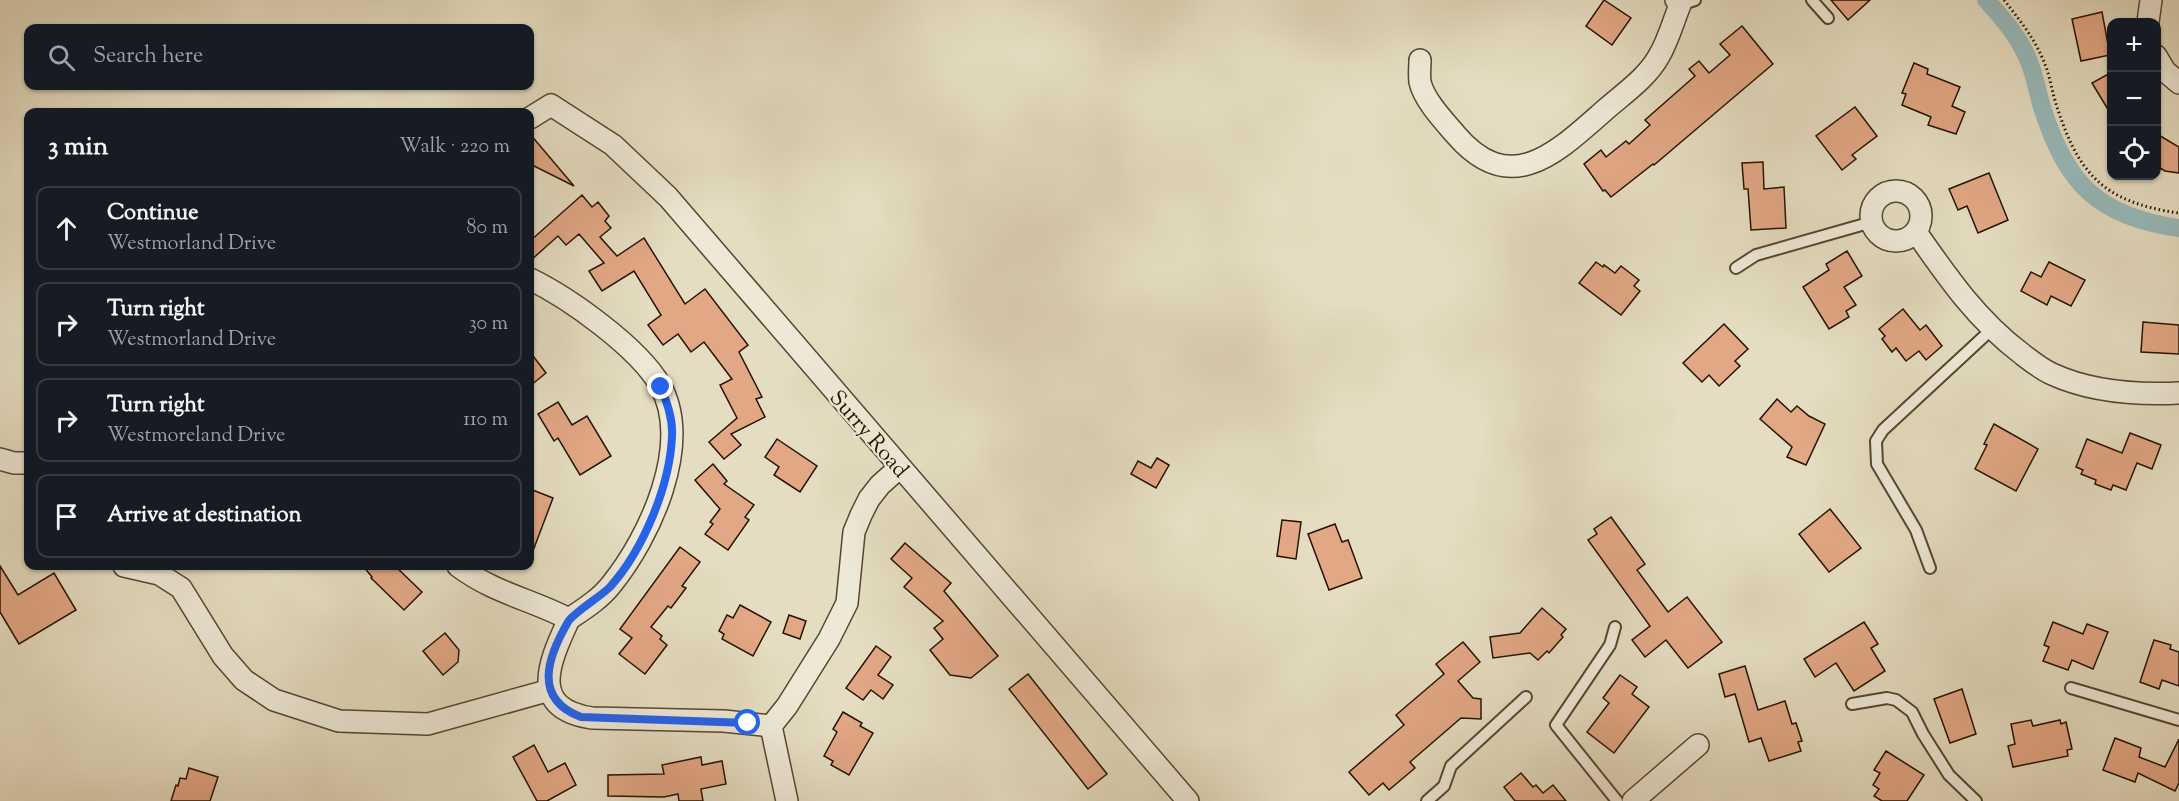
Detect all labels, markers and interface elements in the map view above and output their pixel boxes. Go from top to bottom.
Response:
map controls [2107,18,2161,180]
button: + [2107,18,2161,72]
search box [24,24,534,90]
icon: search [45,41,78,74]
text: Search here [93,41,203,73]
button: − [2107,72,2161,126]
button: locate [2107,126,2161,180]
text: 3 min [48,129,108,166]
text: Walk · 220 m [399,133,510,162]
text: Continue [107,198,198,230]
icon: ahead [50,212,83,245]
text: 80 m [467,214,508,243]
text: Westmorland Drive [107,230,276,259]
text: Turn right [107,294,204,326]
icon: right [50,308,83,341]
text: 30 m [469,310,508,339]
text: Westmorland Drive [107,326,276,355]
route end [647,373,673,399]
street label: Surry Road [820,384,915,486]
text: Turn right [107,390,204,422]
icon: right [50,404,83,437]
text: 110 m [463,406,508,435]
text: Westmoreland Drive [107,422,285,451]
icon: arrive [50,500,83,533]
text: Arrive at destination [107,500,302,532]
route start [734,709,760,735]

